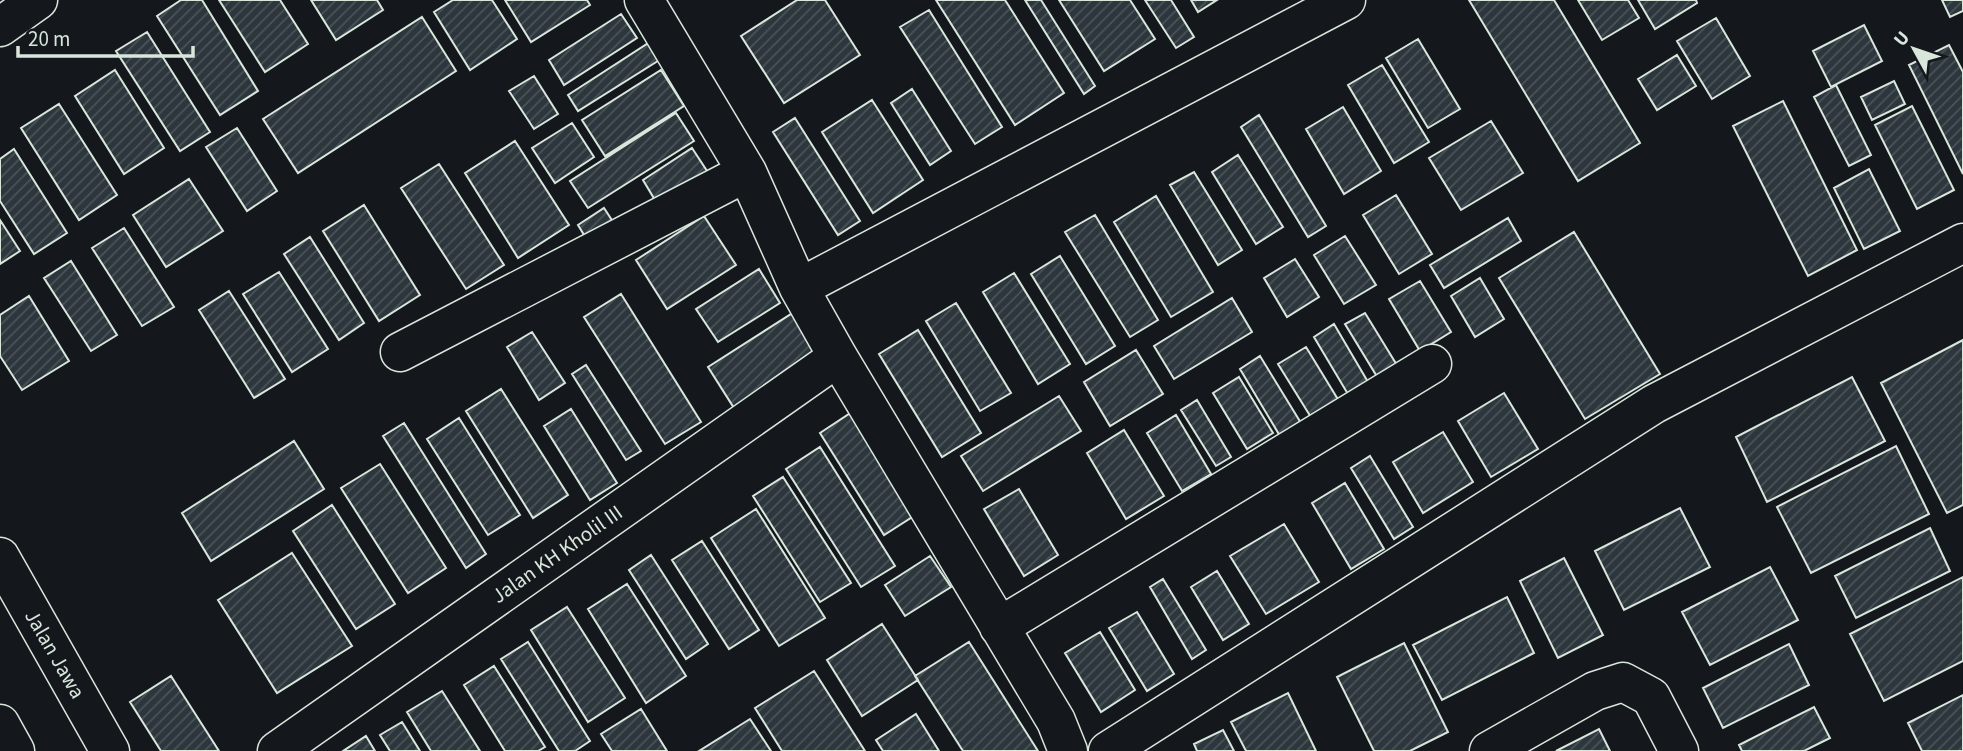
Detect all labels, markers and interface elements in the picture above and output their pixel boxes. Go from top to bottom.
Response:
scale bar [18,14,192,58]
north arrow [1879,14,1949,84]
text: 20 m [28,24,70,54]
text: U [1888,26,1917,53]
street label: Jalan KH Kholil III [485,498,629,610]
street label: Jalan Jawa [17,604,93,704]

